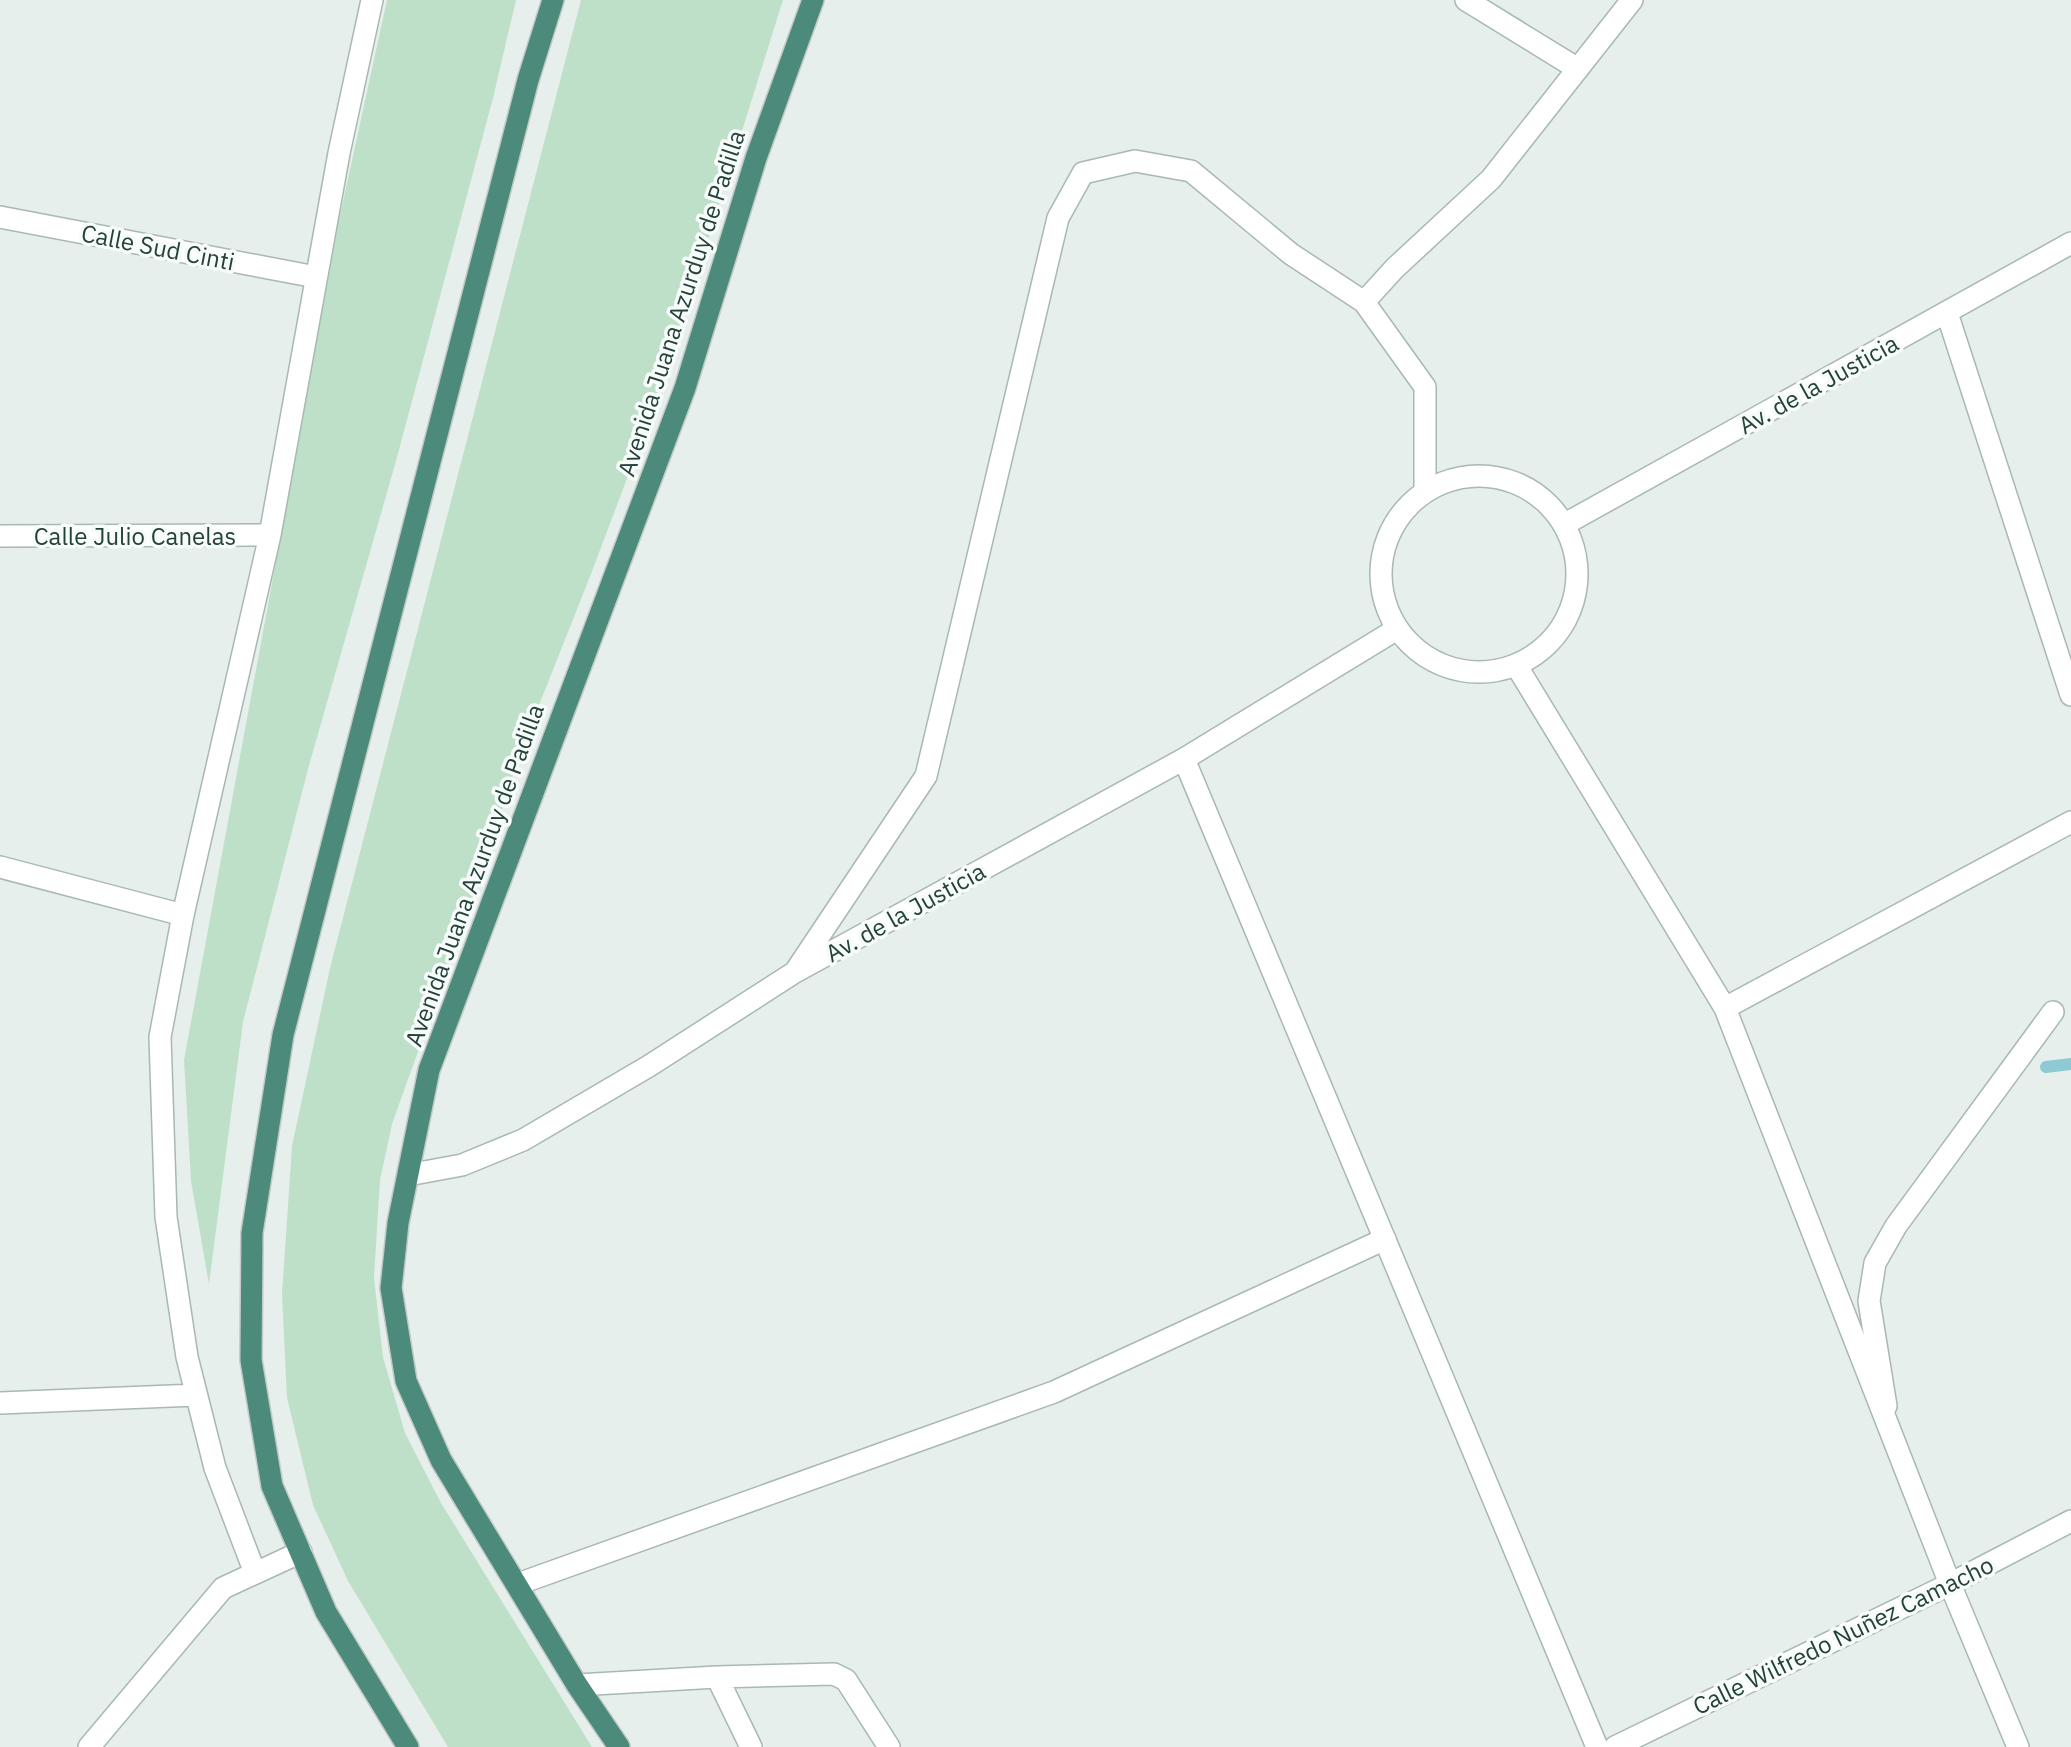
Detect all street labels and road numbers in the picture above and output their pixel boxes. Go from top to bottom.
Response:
street label: Avenida Juana Azurduy de Padilla [610,126,752,480]
street label: Calle Sud Cinti [79,216,237,278]
street label: Av. de la Justicia [1732,327,1904,441]
street label: Calle Julio Canelas [34,520,236,552]
street label: Avenida Juana Azurduy de Padilla [397,699,551,1051]
street label: Av. de la Justicia [819,855,991,969]
street label: Calle Wilfredo Nuñez Camacho [1687,1548,1999,1722]

